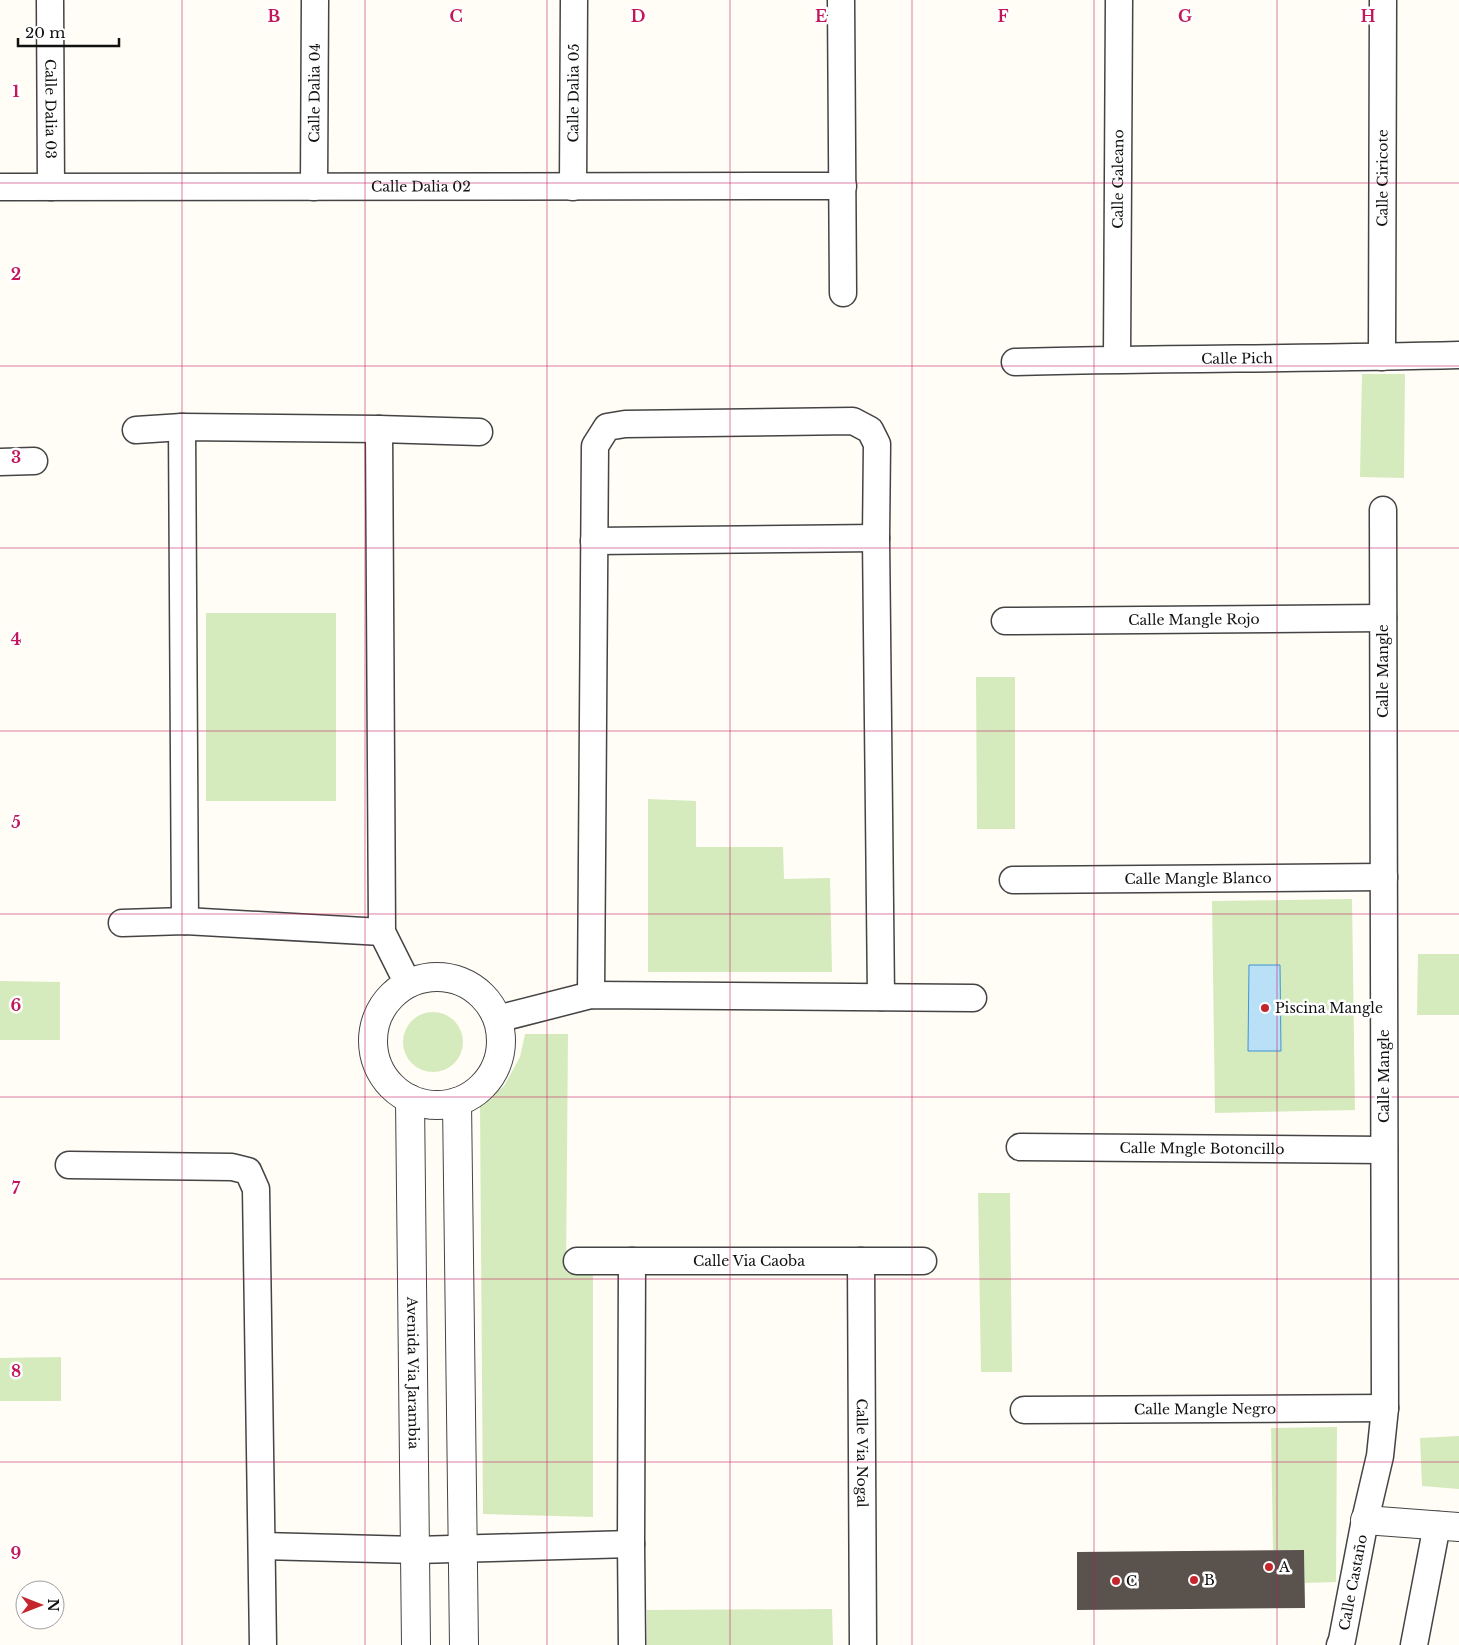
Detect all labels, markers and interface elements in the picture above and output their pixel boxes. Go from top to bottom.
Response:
text: B [268,6,281,26]
text: C [449,6,463,26]
text: D [631,6,645,26]
text: E [815,6,827,26]
text: F [997,6,1009,26]
text: G [1178,6,1192,26]
text: H [1360,6,1376,26]
scale bar [18,15,119,47]
text: 20 m [25,23,65,42]
street label: Calle Dalia 04 [305,43,324,143]
street label: Calle Dalia 05 [564,43,583,143]
street label: Calle Dalia 03 [41,59,60,159]
text: 1 [13,81,20,101]
street label: Calle Galeano [1109,129,1127,229]
street label: Calle Ciricote [1373,129,1392,227]
street label: Calle Dalia 02 [371,177,471,196]
text: 2 [11,264,21,284]
street label: Calle Pich [1201,349,1273,368]
text: 3 [11,447,21,467]
street label: Calle Mangle Rojo [1128,610,1260,629]
street label: Calle Mangle [1374,624,1392,718]
text: 4 [11,629,21,649]
text: 5 [11,812,21,832]
street label: Calle Mangle Blanco [1124,869,1272,888]
text: 6 [11,995,22,1015]
place label: Piscina Mangle [1275,999,1383,1017]
marker: Piscina Mangle [1259,1002,1271,1014]
street label: Calle Mangle [1375,1029,1393,1123]
street label: Calle Mngle Botoncillo [1120,1139,1284,1158]
text: 7 [12,1178,21,1198]
street label: Calle Via Caoba [693,1252,805,1270]
street label: Avenida Via Jarambia [403,1296,423,1450]
text: 8 [11,1361,21,1381]
street label: Calle Via Nogal [853,1398,871,1508]
street label: Calle Mangle Negro [1134,1400,1276,1418]
street label: Calle Castaño [1335,1533,1371,1632]
text: 9 [11,1543,22,1563]
place label: A [1278,1558,1290,1576]
marker: A [1263,1561,1275,1573]
place label: B [1204,1571,1215,1589]
place label: C [1126,1572,1137,1590]
marker: B [1188,1574,1200,1586]
marker: C [1110,1575,1122,1587]
north arrow [15,1580,65,1630]
text: N [44,1598,62,1612]

